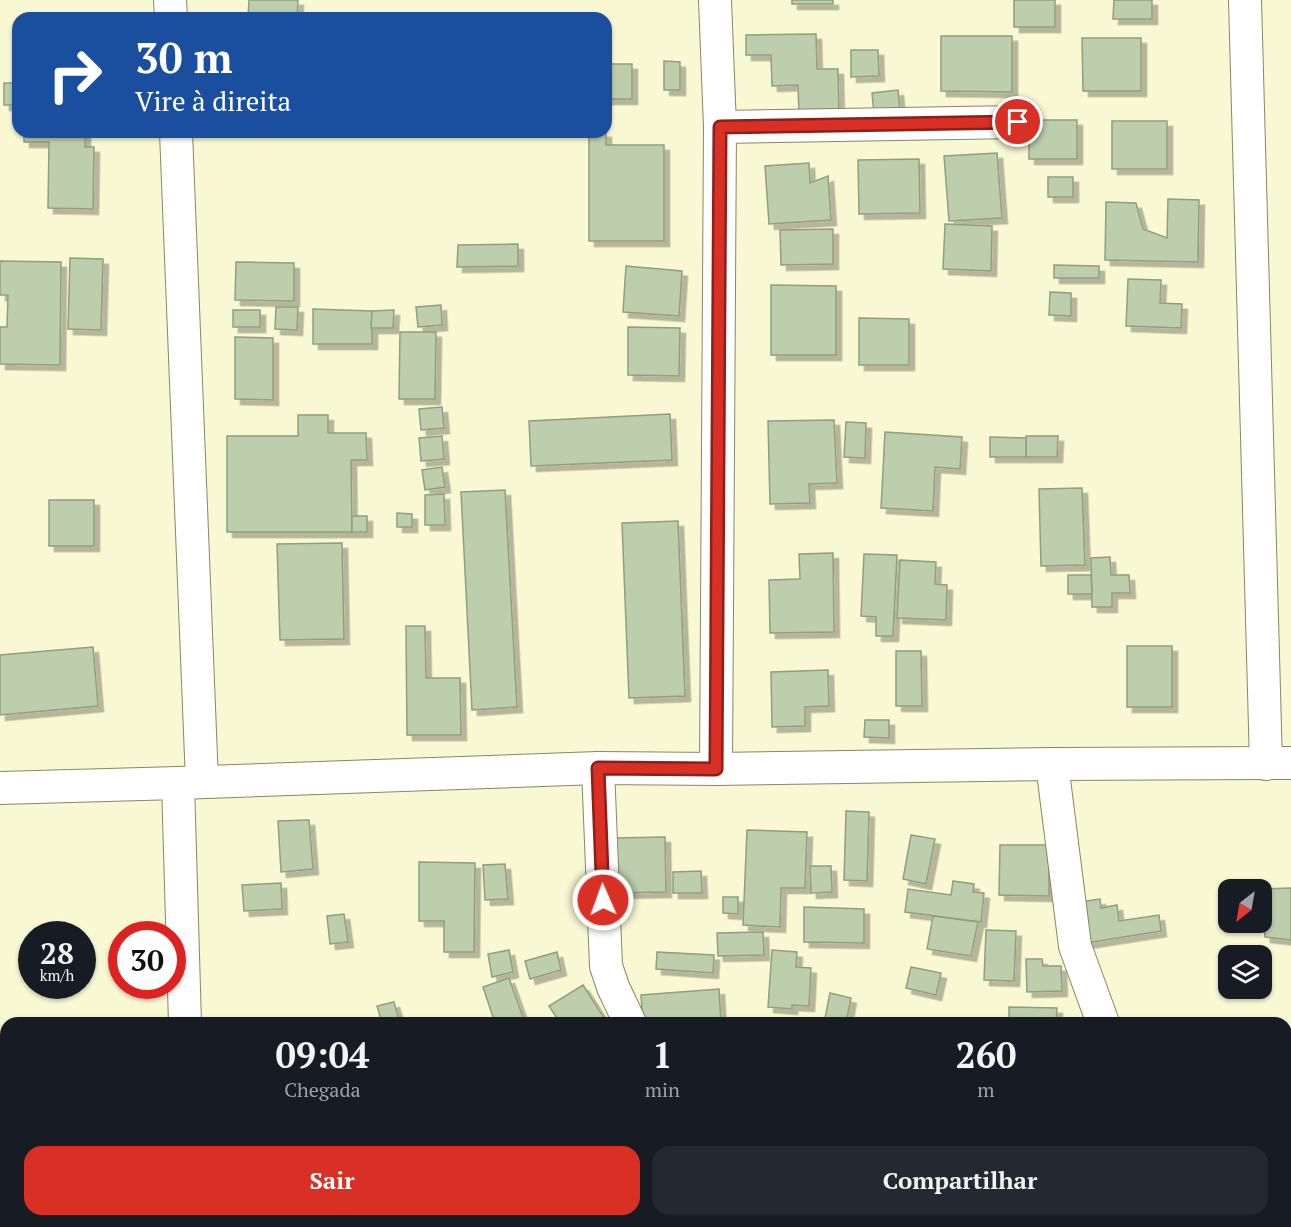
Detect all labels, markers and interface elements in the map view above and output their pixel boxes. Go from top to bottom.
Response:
text: 30 m [135,29,233,85]
icon: right [36,36,114,114]
text: Vire à direita [135,83,291,119]
pin [992,96,1043,147]
icon: arrive [1001,105,1034,138]
position arrow [571,868,635,932]
north arrow [1218,879,1272,933]
map controls [1218,879,1272,999]
speed limit sign: 30 [108,921,186,999]
text: 28 [40,933,74,973]
button: layers [1218,945,1272,999]
text: km/h [40,965,74,985]
text: 09:04 [276,1031,369,1078]
text: 1 [652,1031,673,1078]
text: 260 [955,1031,1016,1078]
text: Chegada [284,1076,361,1103]
text: min [645,1076,680,1103]
text: m [977,1076,995,1103]
button: Sair [24,1146,640,1215]
button: Compartilhar [652,1146,1268,1215]

